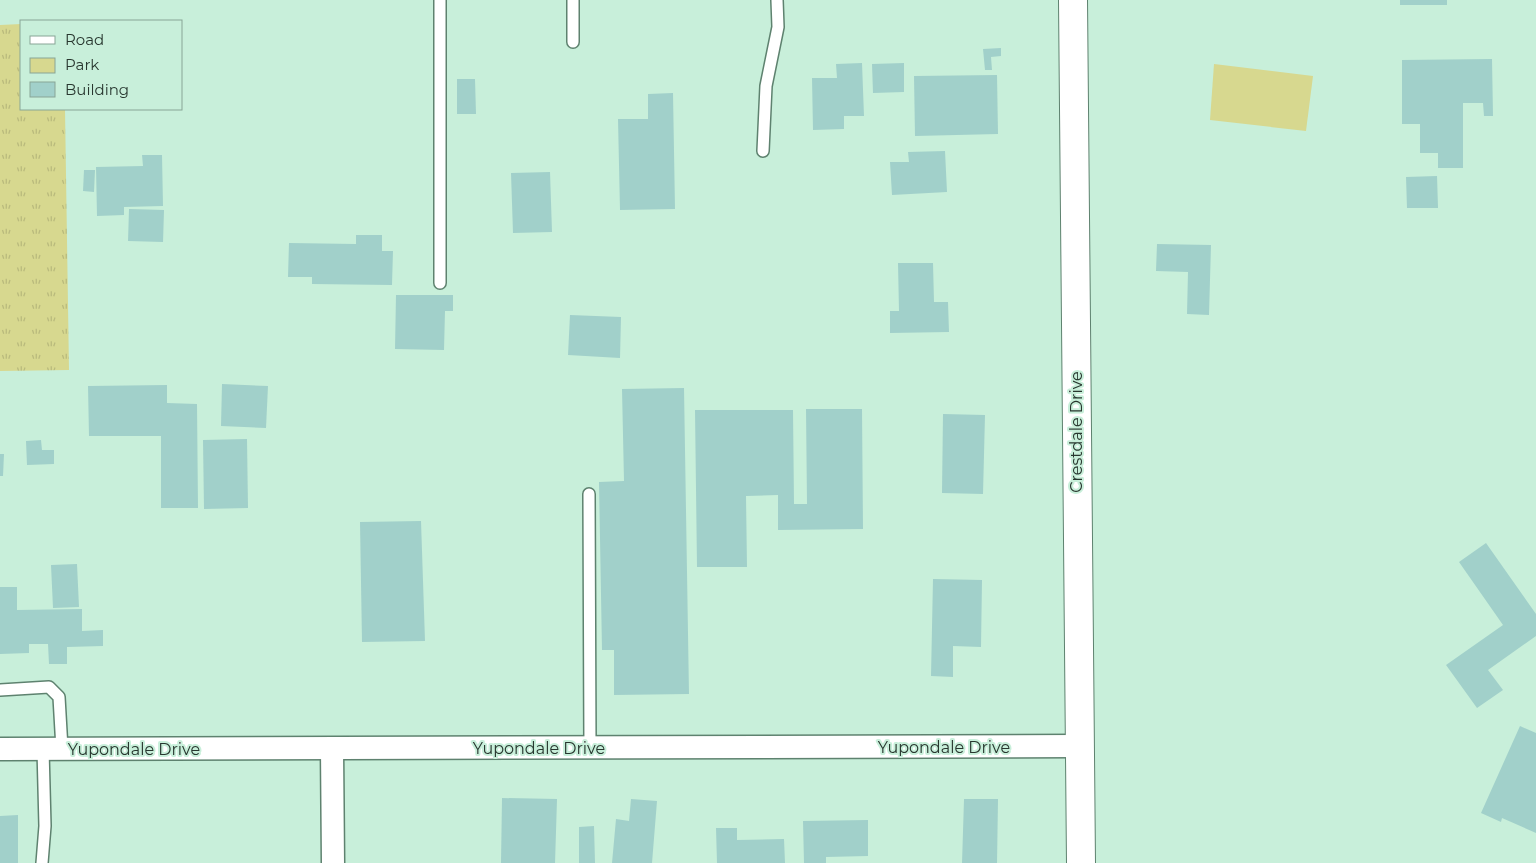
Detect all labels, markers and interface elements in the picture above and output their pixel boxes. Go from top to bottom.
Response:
legend [20,20,182,110]
text: Road [65,30,104,49]
text: Park [65,55,99,74]
text: Building [65,80,129,99]
street label: Crestdale Drive [1067,371,1086,493]
street label: Yupondale Drive [878,738,1010,757]
street label: Yupondale Drive [473,739,605,758]
street label: Yupondale Drive [68,740,200,759]

